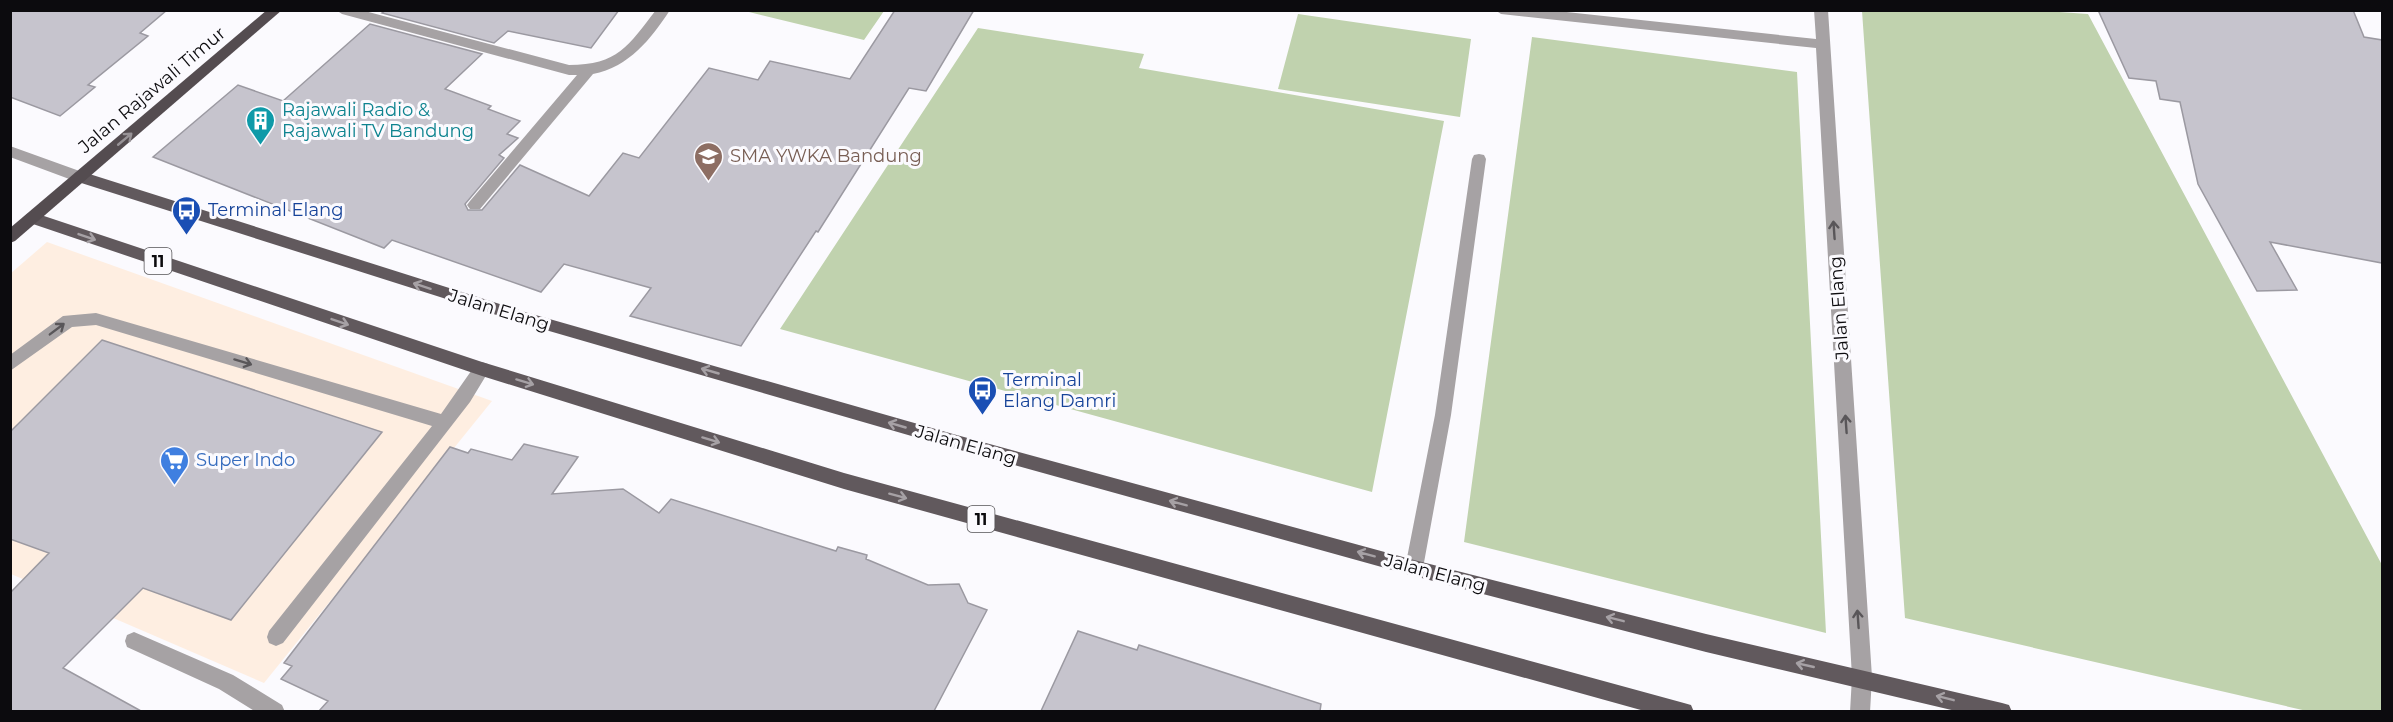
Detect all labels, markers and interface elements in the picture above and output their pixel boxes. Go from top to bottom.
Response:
street label: Jalan Rajawali Timur [73,22,230,159]
place label: Rajawali Radio & Rajawali TV Bandung [282,99,474,142]
building icon: Rajawali Radio & Rajawali TV Bandung [245,104,277,146]
one-way arrow [117,132,132,146]
school or university icon: SMA YWKA Bandung [693,140,725,182]
place label: SMA YWKA Bandung [730,145,922,167]
bus stop icon: Terminal Elang [171,194,203,236]
place label: Terminal Elang [208,199,344,221]
one-way arrow [1828,220,1839,240]
one-way arrow [77,232,96,243]
road number: 11 [144,248,172,274]
street label: Jalan Elang [1824,255,1854,362]
one-way arrow [413,280,432,291]
street label: Jalan Elang [445,284,552,336]
one-way arrow [330,317,349,328]
one-way arrow [49,323,65,336]
one-way arrow [233,357,252,368]
one-way arrow [701,365,720,377]
place label: Terminal Elang Damri [1003,369,1116,412]
bus stop icon: Terminal Elang Damri [966,374,998,416]
one-way arrow [515,378,534,389]
one-way arrow [1841,415,1852,435]
one-way arrow [888,419,907,430]
street label: Jalan Elang [912,420,1019,470]
one-way arrow [701,435,720,446]
supermarket icon: Super Indo [159,444,191,486]
place label: Super Indo [196,449,295,471]
one-way arrow [888,491,907,502]
one-way arrow [1168,497,1187,508]
road number: 11 [968,506,994,532]
one-way arrow [1356,548,1375,560]
street label: Jalan Elang [1381,549,1488,597]
one-way arrow [1853,610,1864,630]
one-way arrow [1606,613,1625,625]
one-way arrow [1796,658,1815,670]
one-way arrow [1935,691,1954,703]

